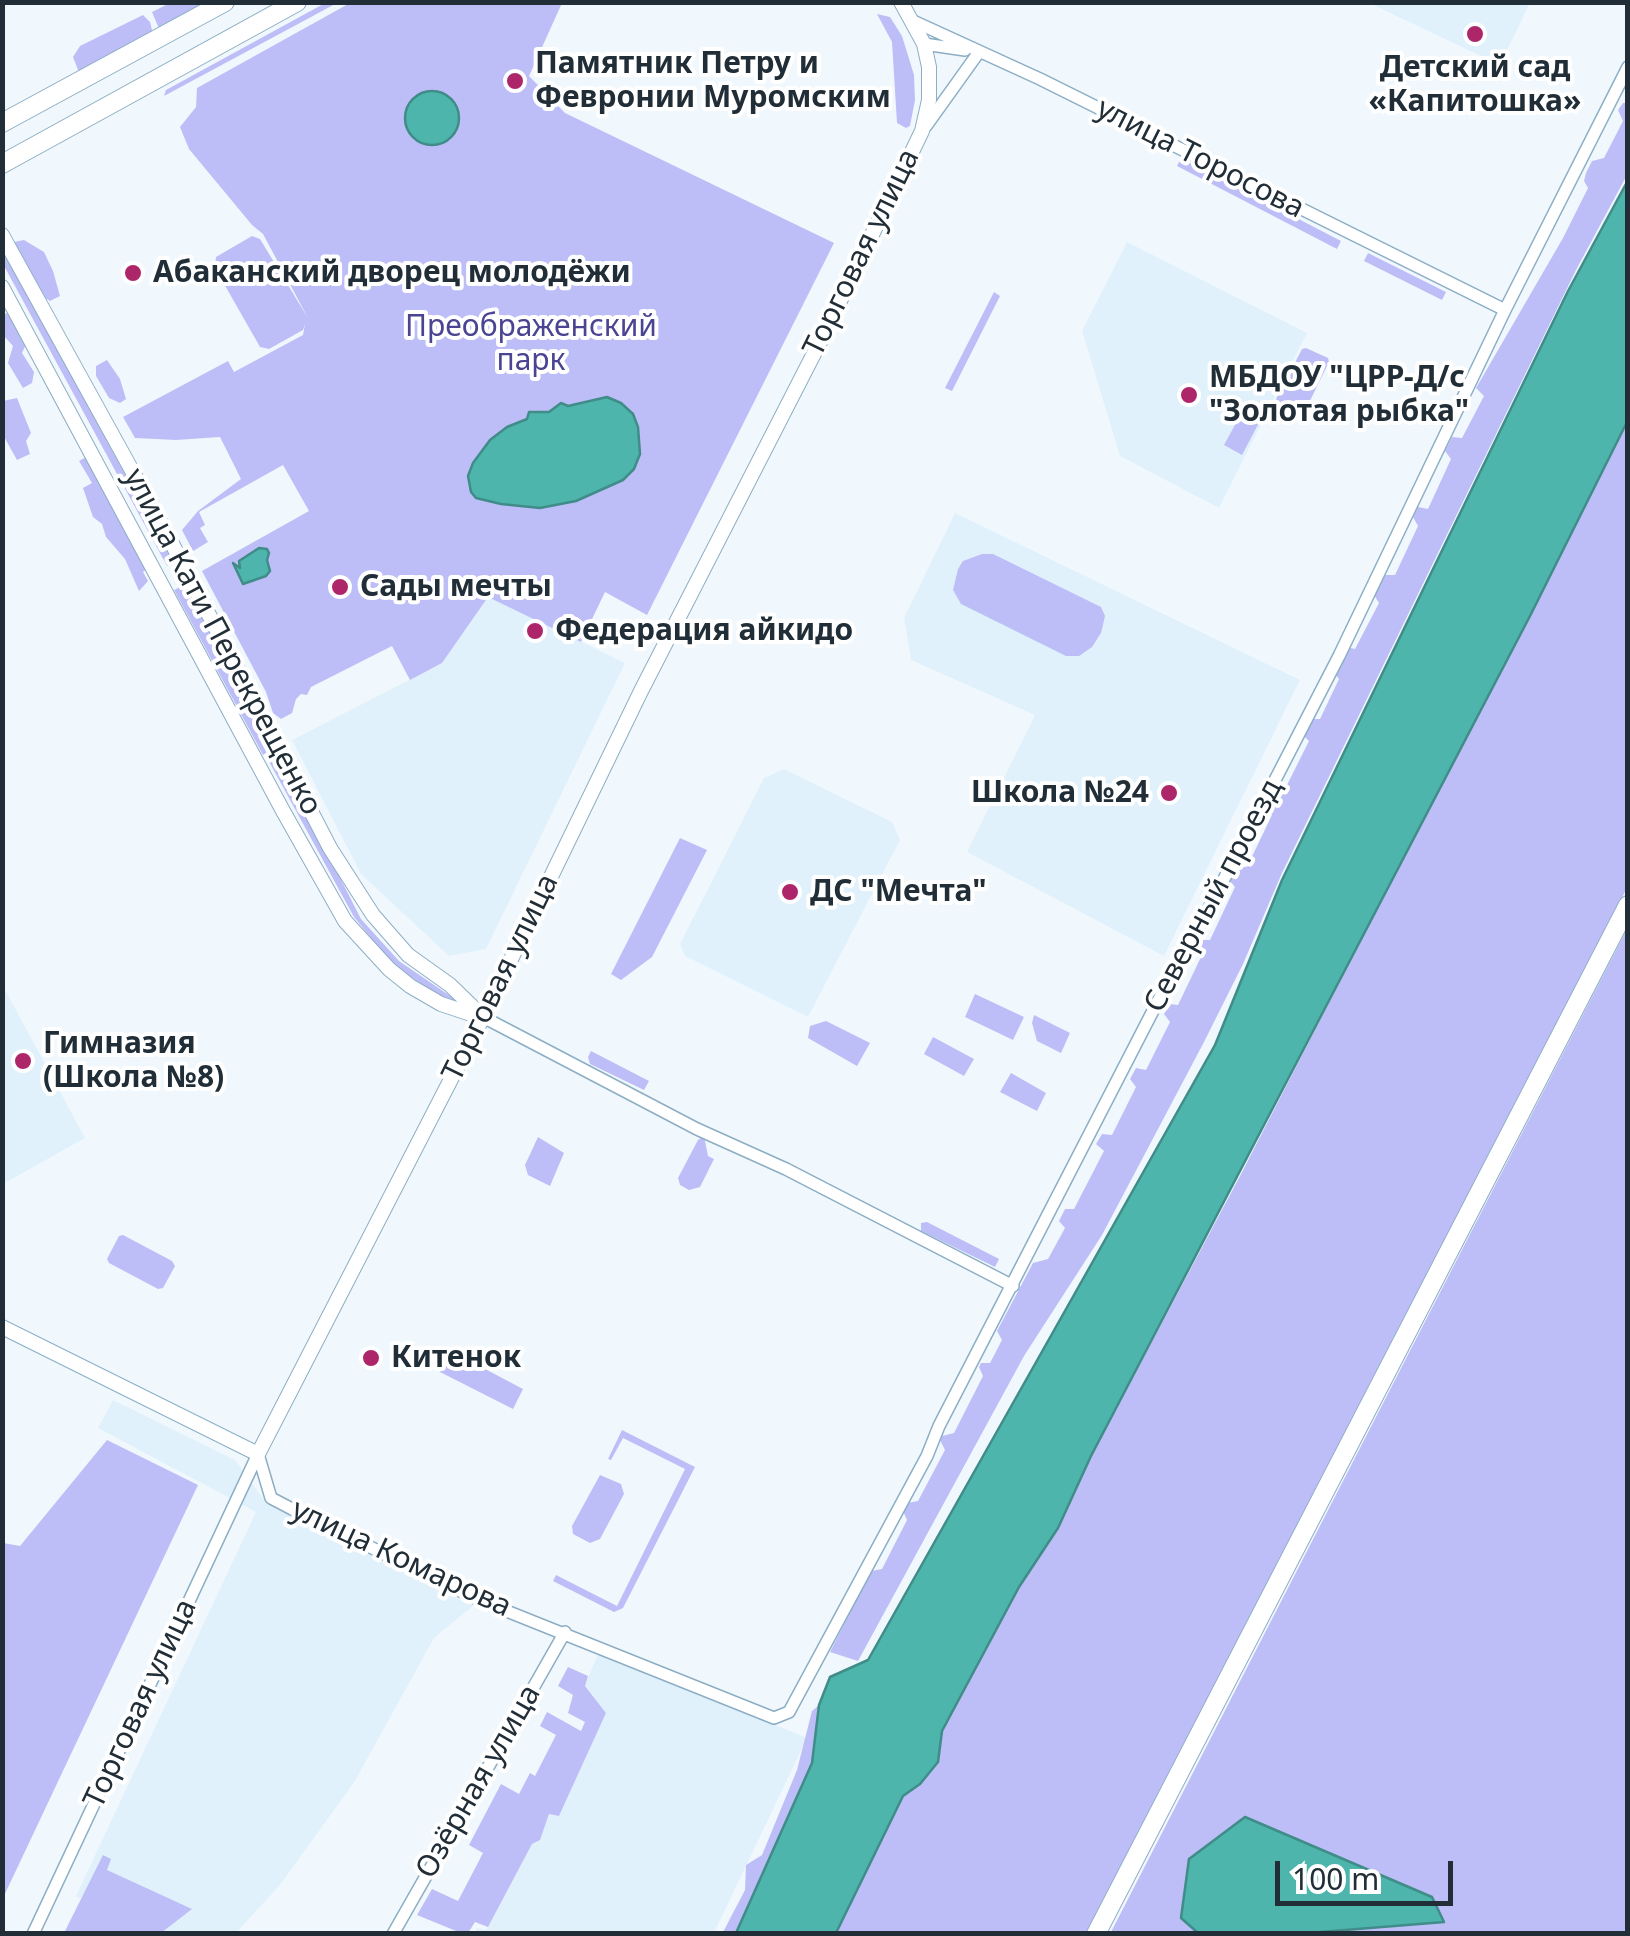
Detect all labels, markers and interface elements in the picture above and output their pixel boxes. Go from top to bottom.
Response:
marker: Детский сад «Капитошка» [1464,23,1486,45]
place label: Памятник Петру и Февронии Муромским [535,46,891,116]
place label: Детский сад «Капитошка» [1369,50,1581,120]
marker: Памятник Петру и Февронии Муромским [504,70,526,92]
street label: улица Торосова [1090,91,1310,227]
street label: Торговая улица [796,144,928,362]
place label: Абаканский дворец молодёжи [153,255,631,291]
marker: Абаканский дворец молодёжи [122,262,144,284]
park label: Преображенский парк [405,309,657,380]
place label: МБДОУ "ЦРР-Д/с "Золотая рыбка" [1209,360,1469,430]
marker: МБДОУ "ЦРР-Д/с "Золотая рыбка" [1178,384,1200,406]
street label: улица Кати Перекрещенко [115,463,329,821]
place label: Сады мечты [360,569,552,605]
marker: Сады мечты [329,576,351,598]
place label: Федерация айкидо [555,613,853,649]
marker: Федерация айкидо [524,620,546,642]
street label: Северный проезд [1137,773,1291,1019]
place label: Школа №24 [971,775,1149,811]
marker: Школа №24 [1158,782,1180,804]
street label: Торговая улица [435,869,567,1087]
place label: ДС "Мечта" [810,874,987,910]
marker: ДС "Мечта" [779,881,801,903]
place label: Гимназия (Школа №8) [43,1026,224,1096]
marker: Гимназия (Школа №8) [12,1050,34,1072]
place label: Китенок [391,1340,521,1376]
marker: Китенок [360,1347,382,1369]
street label: улица Комарова [285,1492,517,1626]
street label: Торговая улица [77,1594,205,1814]
street label: Озёрная улица [409,1679,549,1885]
scale bar [1280,1841,1458,1903]
text: 100 m [1292,1858,1379,1899]

